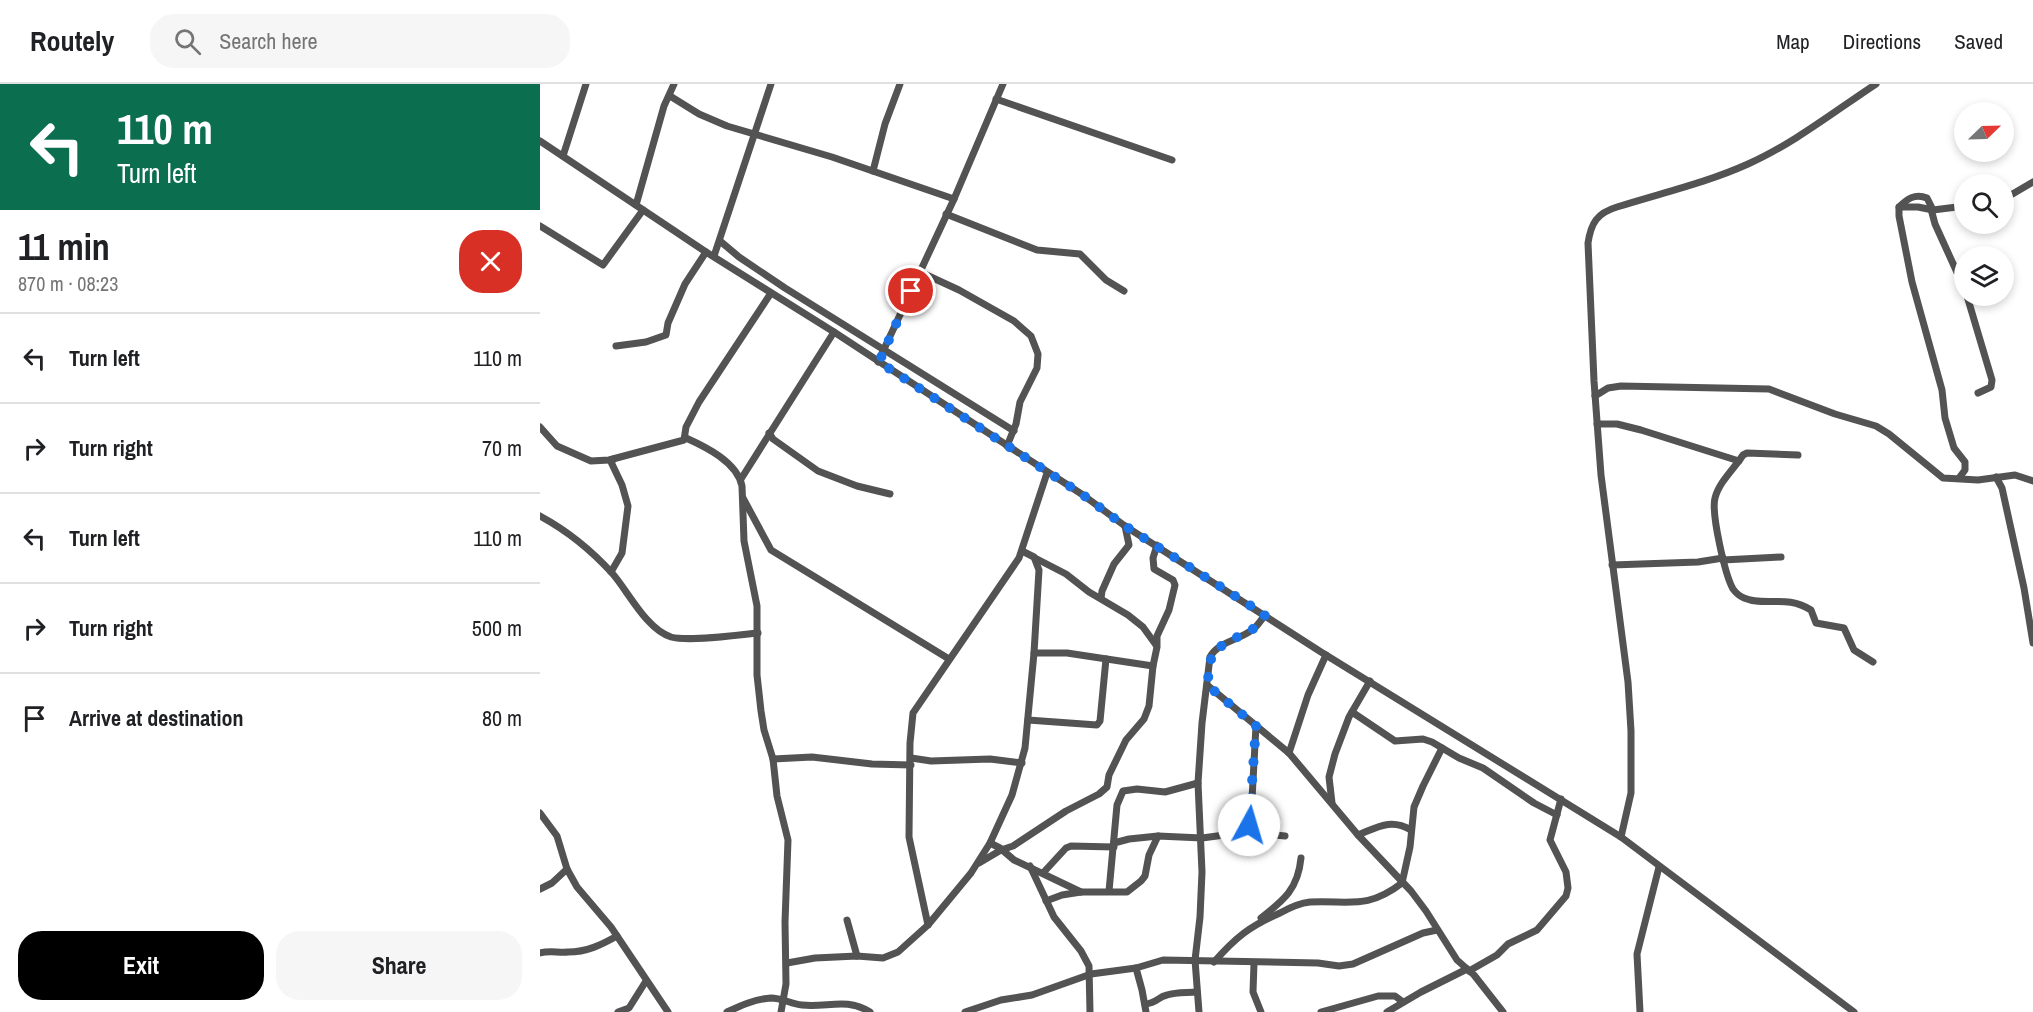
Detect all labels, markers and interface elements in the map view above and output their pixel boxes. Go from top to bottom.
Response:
search box [150,14,570,68]
text: Routely [30,22,114,60]
icon: search [171,25,204,58]
text: Search here [219,26,317,56]
text: Map [1776,27,1810,56]
text: Directions [1843,27,1921,56]
text: Saved [1954,27,2003,56]
text: 110 m [117,101,213,157]
north arrow [1954,102,2014,162]
map controls [1954,102,2014,306]
icon: left [18,108,96,186]
text: Turn left [117,155,196,191]
button: search [1954,174,2014,234]
text: 11 min [18,223,110,271]
button: close [459,230,522,293]
button: layers [1954,246,2014,306]
pin [885,265,936,316]
text: 870 m · 08:23 [18,270,118,297]
icon: arrive [894,274,927,307]
icon: left [18,342,51,375]
text: Turn left [69,343,140,373]
text: 110 m [473,343,522,373]
icon: right [18,432,51,465]
text: Turn right [69,433,153,463]
text: 70 m [482,433,522,463]
icon: left [18,522,51,555]
text: Turn left [69,523,140,553]
text: 110 m [473,523,522,553]
icon: right [18,612,51,645]
text: Turn right [69,613,153,643]
text: 500 m [472,613,522,643]
icon: arrive [18,702,51,735]
text: Arrive at destination [69,703,243,733]
text: 80 m [482,703,522,733]
position arrow [1217,793,1281,857]
button: Exit [18,931,264,1000]
button: Share [276,931,522,1000]

